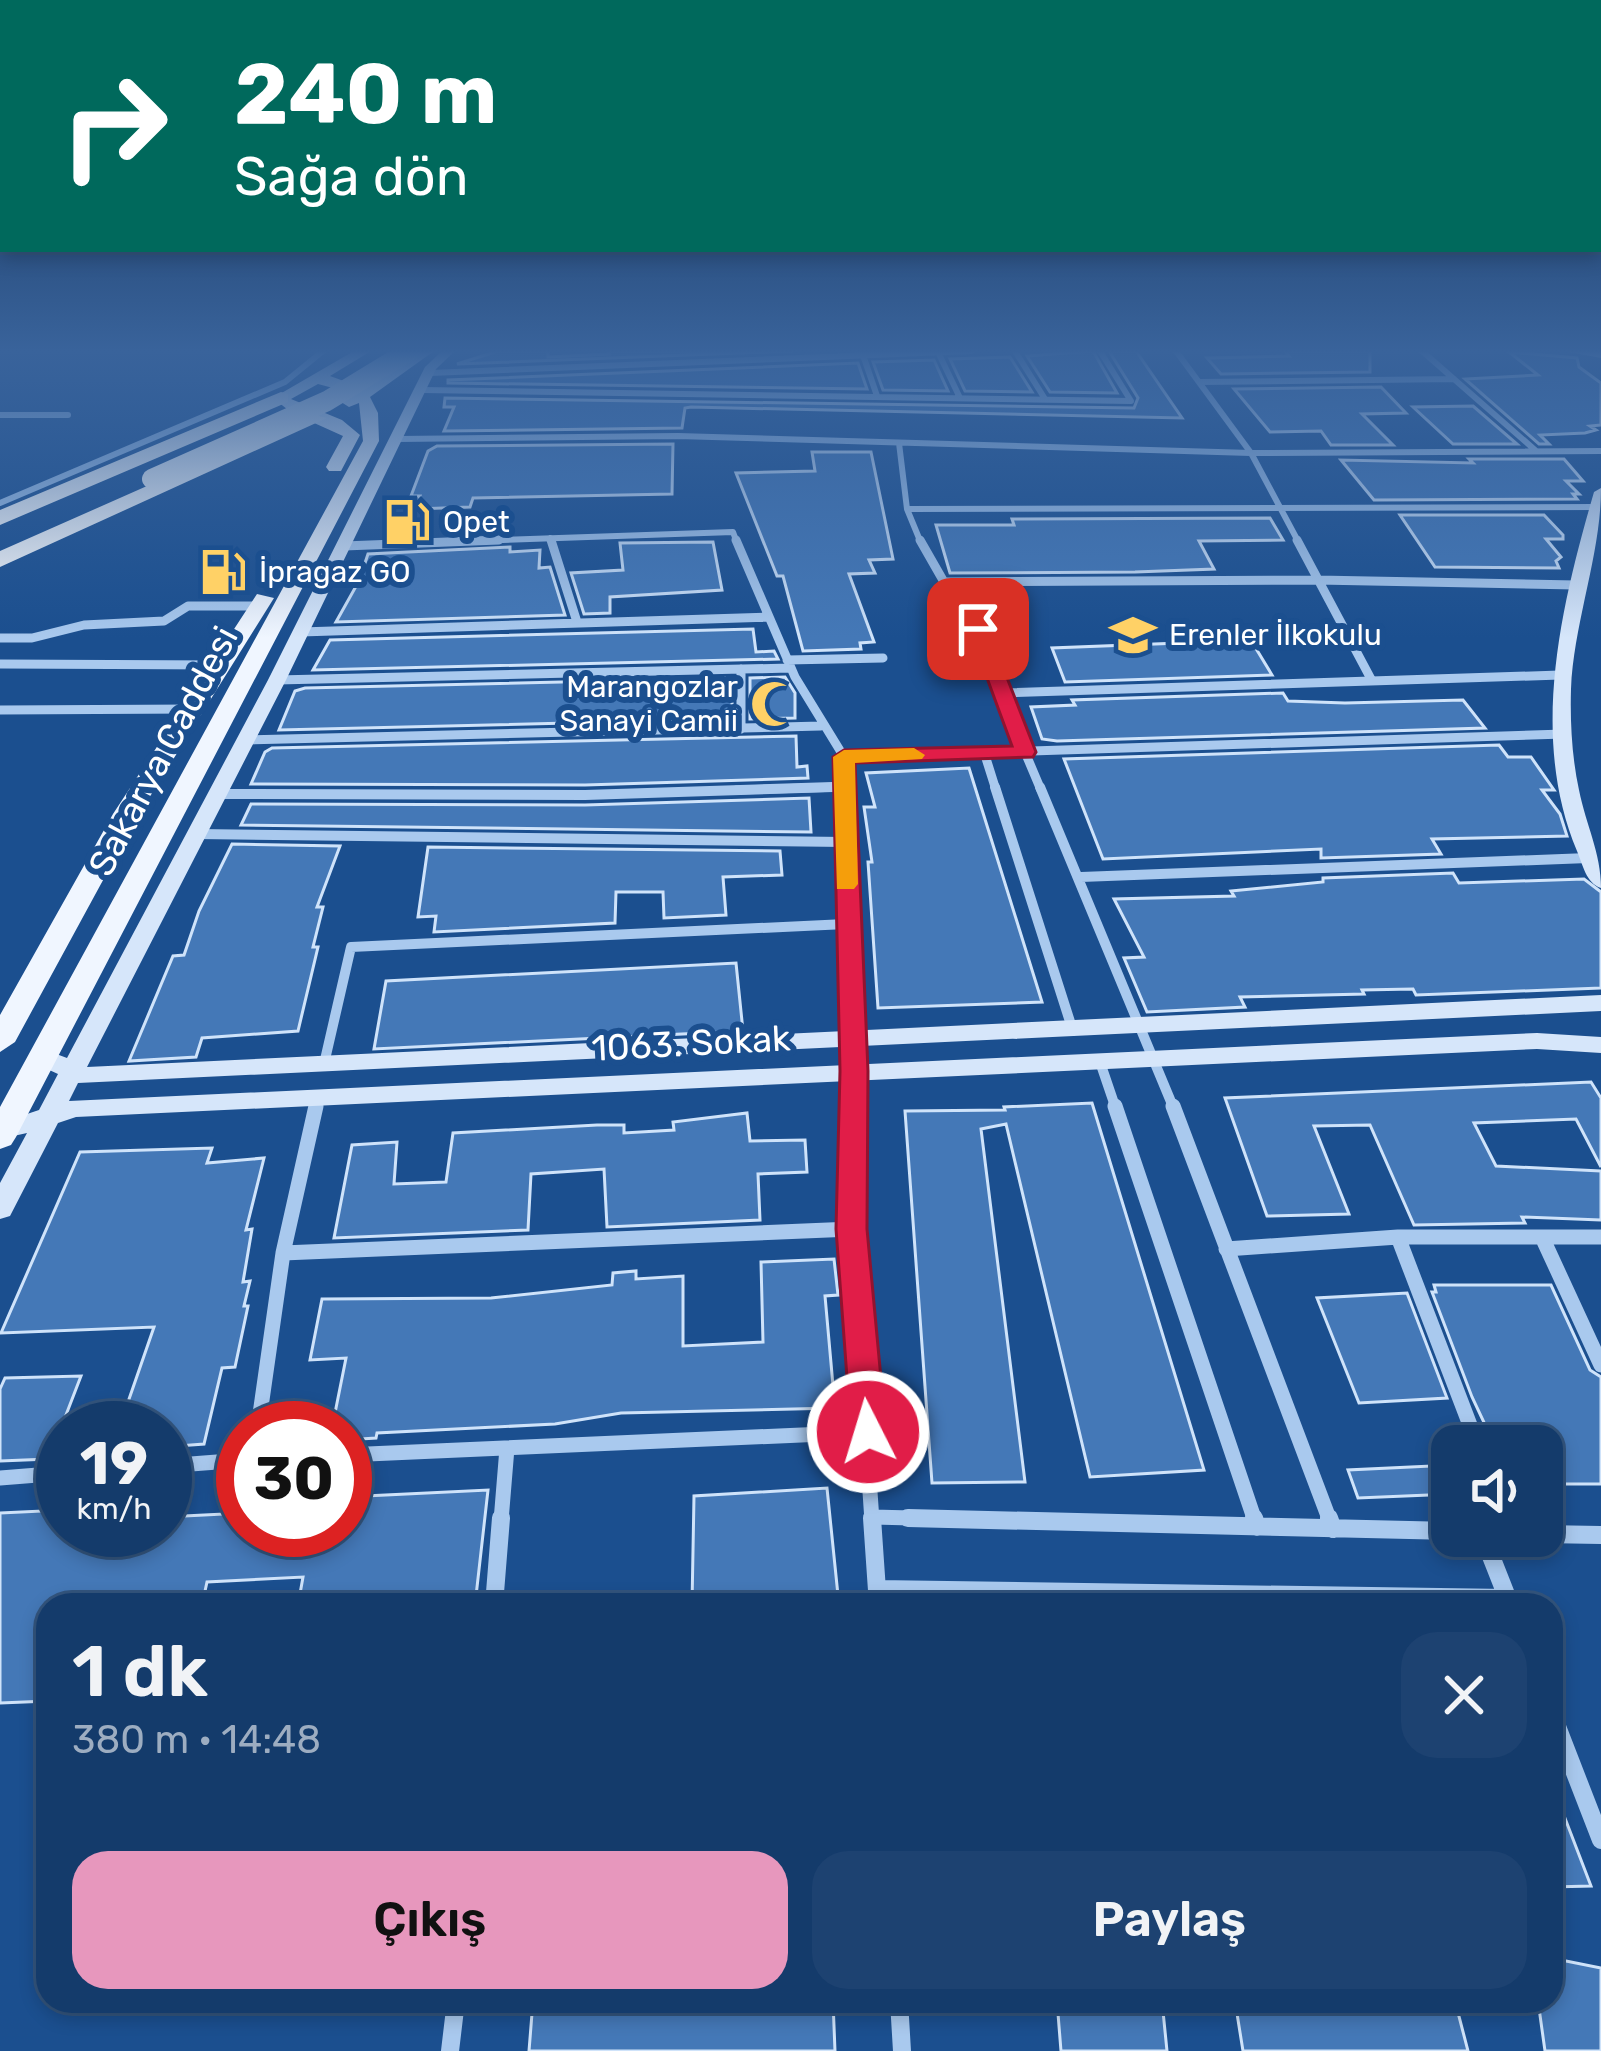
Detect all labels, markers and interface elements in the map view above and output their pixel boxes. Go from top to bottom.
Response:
text: 240 m [234,44,498,144]
icon: right [36,48,192,204]
text: Sağa dön [234,145,469,209]
fuel station icon: Opet [382,497,432,547]
place label: Opet [443,504,510,540]
fuel station icon: İpragaz GO [198,547,248,597]
place label: İpragaz GO [259,554,411,590]
pin [927,578,1029,680]
icon: arrive [945,596,1011,662]
school or university icon: Erenler İlkokulu [1108,610,1158,660]
place label: Erenler İlkokulu [1169,617,1382,653]
street label: Sakarya Caddesi [79,619,247,883]
place label: Marangozlar Sanayi Camii [559,669,739,739]
mosque icon: Marangozlar Sanayi Camii [749,679,799,729]
street label: 1063. Sokak [590,1016,792,1070]
position arrow [805,1369,931,1495]
speed limit sign: 30 [216,1401,372,1557]
map controls [1431,1425,1563,1557]
button: sound [1431,1425,1563,1557]
text: 19 [80,1428,148,1499]
text: km/h [77,1491,151,1527]
text: 1 dk [72,1629,208,1714]
button: close [1401,1632,1527,1758]
text: 380 m · 14:48 [72,1717,321,1763]
button: Çıkış [72,1851,788,1989]
button: Paylaş [812,1851,1527,1989]

